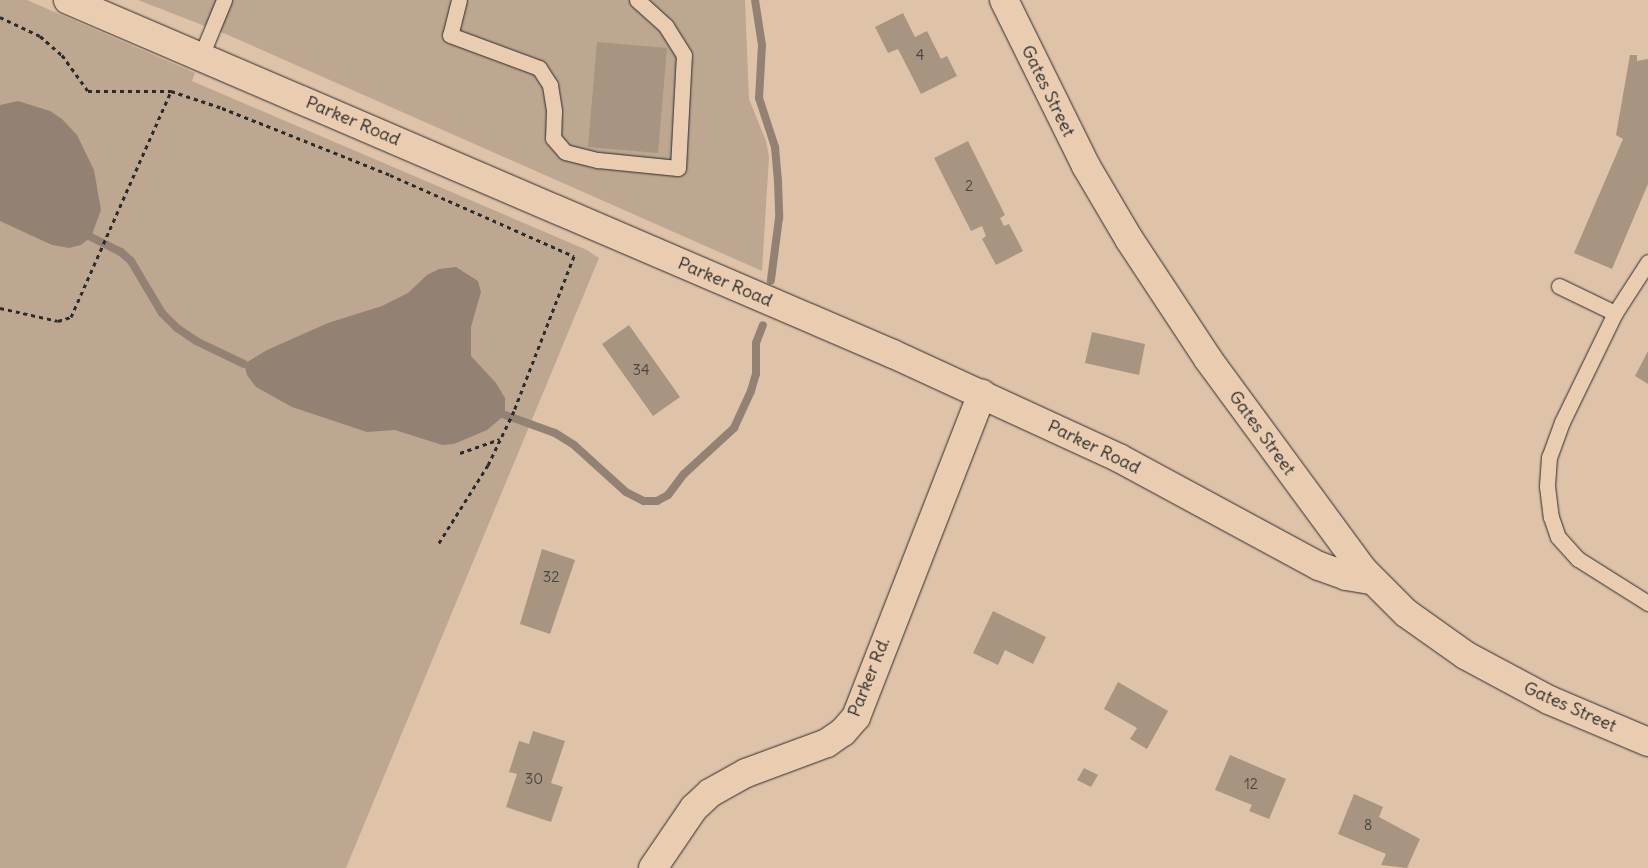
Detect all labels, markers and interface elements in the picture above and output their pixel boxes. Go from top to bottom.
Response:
street label: Gates Street [1017,42,1079,140]
house number: 4 [916,46,924,64]
street label: Parker Road [302,91,404,151]
house number: 2 [965,177,973,195]
street label: Parker Road [674,252,776,312]
house number: 34 [632,361,650,379]
street label: Gates Street [1224,386,1300,480]
street label: Parker Road [1044,415,1144,479]
house number: 32 [543,568,559,586]
street label: Parker Rd. [843,634,895,720]
street label: Gates Street [1520,677,1620,737]
house number: 30 [525,770,543,788]
house number: 12 [1244,775,1258,793]
house number: 8 [1364,816,1372,834]

